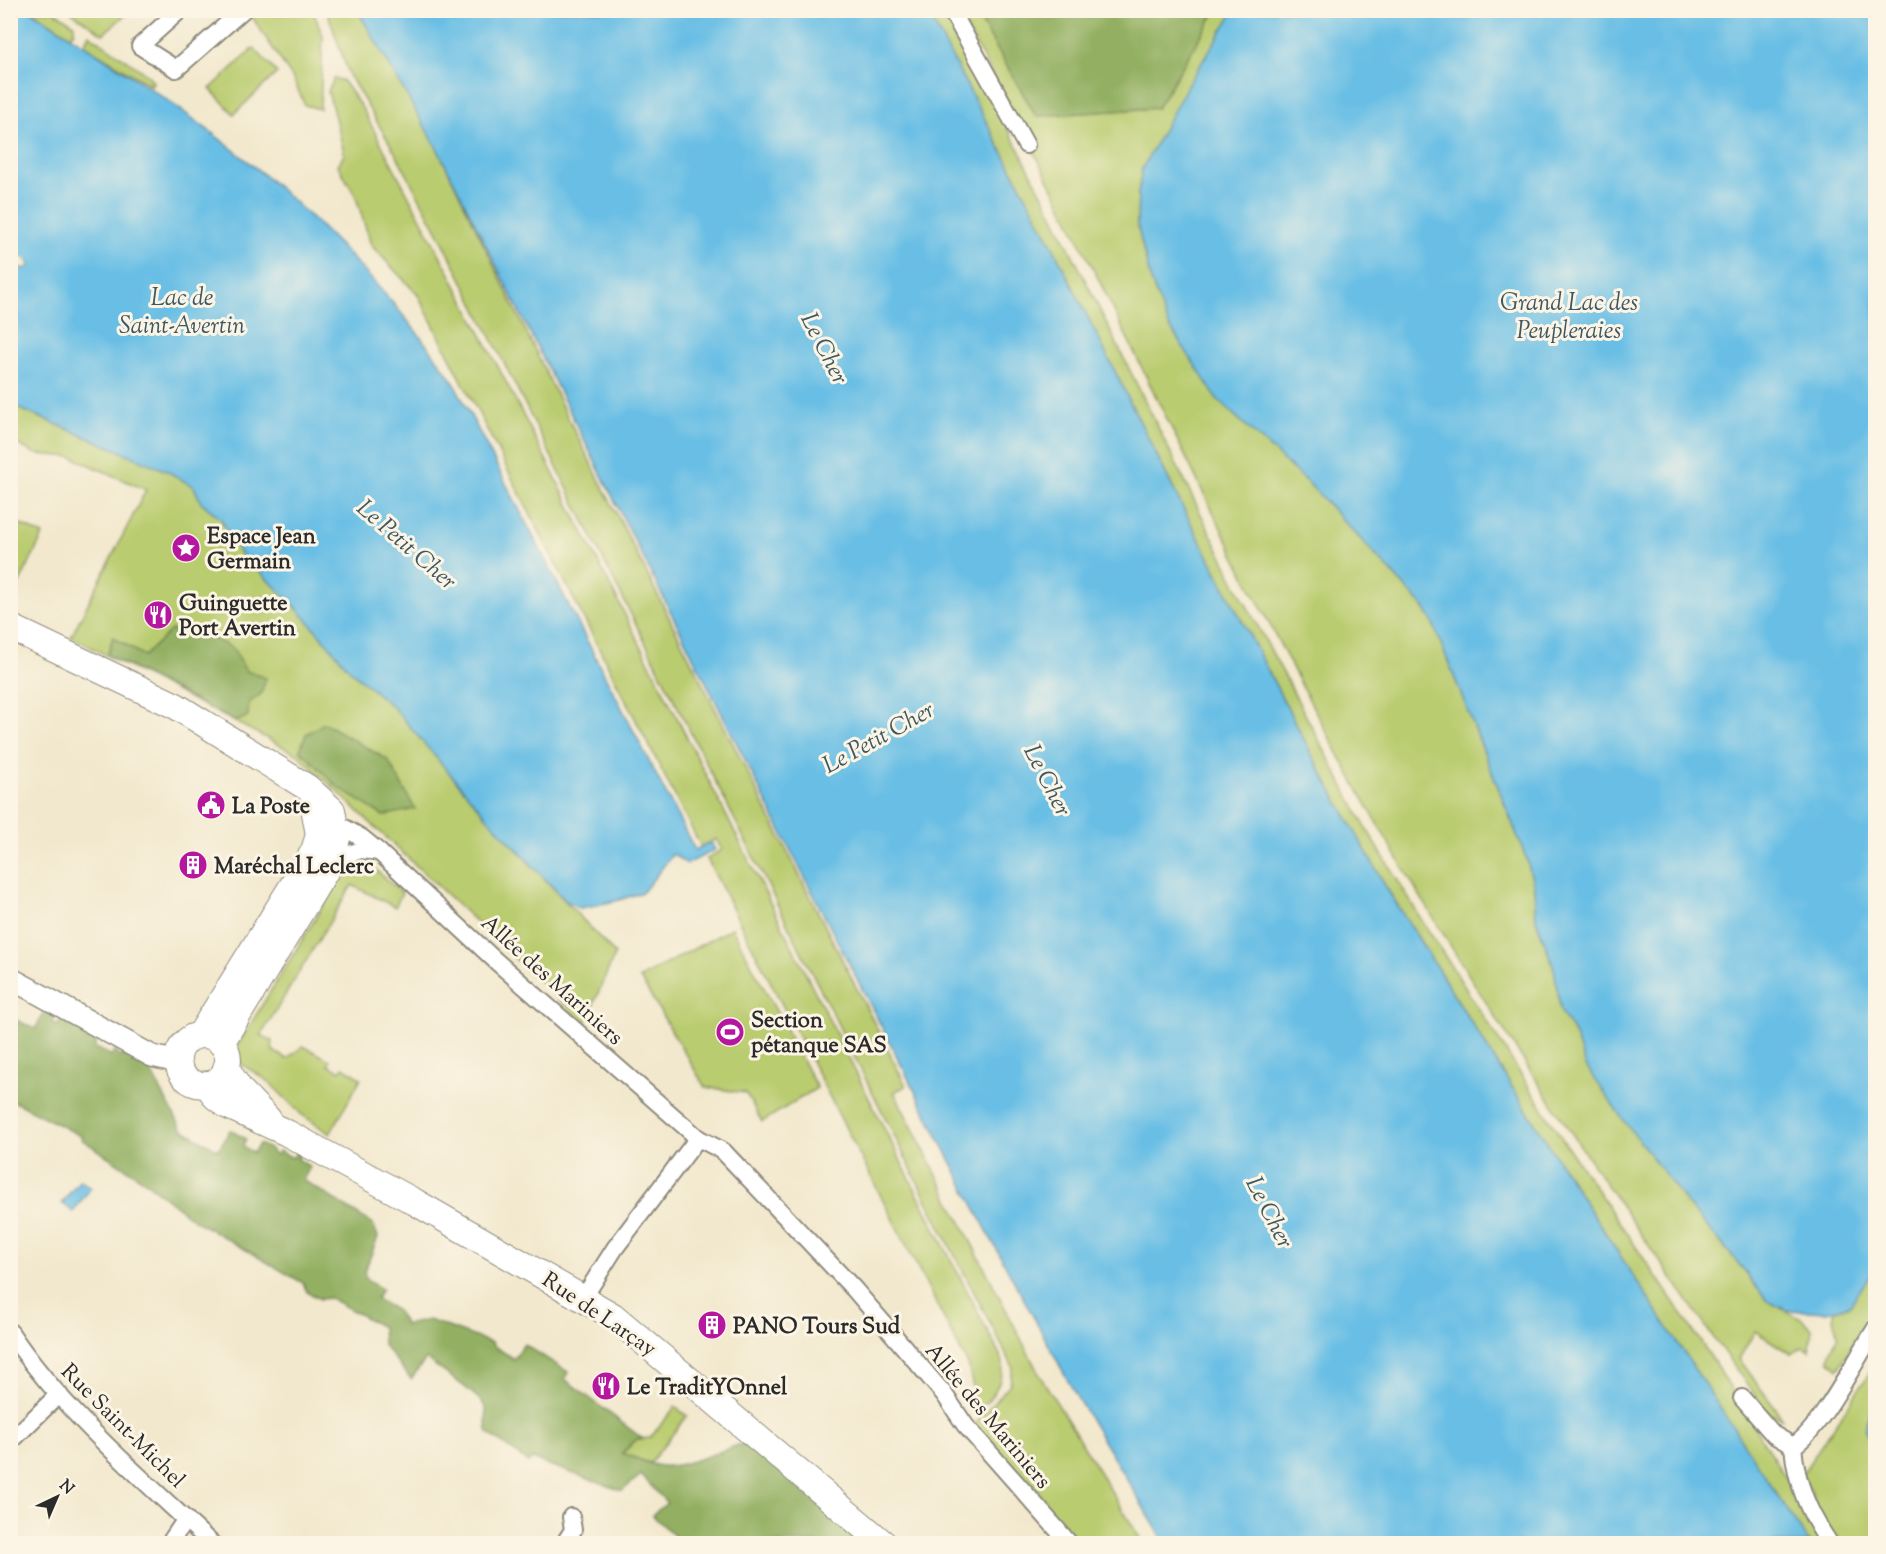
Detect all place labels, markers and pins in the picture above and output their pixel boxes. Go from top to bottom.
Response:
place label: Espace Jean Germain [207,522,316,579]
place icon: Espace Jean Germain [170,532,202,564]
place label: Guinguette Port Avertin [179,589,296,646]
restaurant icon: Guinguette Port Avertin [142,599,174,631]
public building icon: La Poste [195,789,227,821]
place label: La Poste [232,792,310,824]
building icon: Maréchal Leclerc [177,849,209,881]
place label: Maréchal Leclerc [214,852,374,884]
place label: Section pétanque SAS [751,1006,887,1063]
sports icon: Section pétanque SAS [714,1016,746,1048]
building icon: PANO Tours Sud [696,1309,728,1341]
place label: PANO Tours Sud [733,1312,901,1344]
restaurant icon: Le TraditYOnnel [590,1370,622,1402]
place label: Le TraditYOnnel [627,1373,788,1405]

